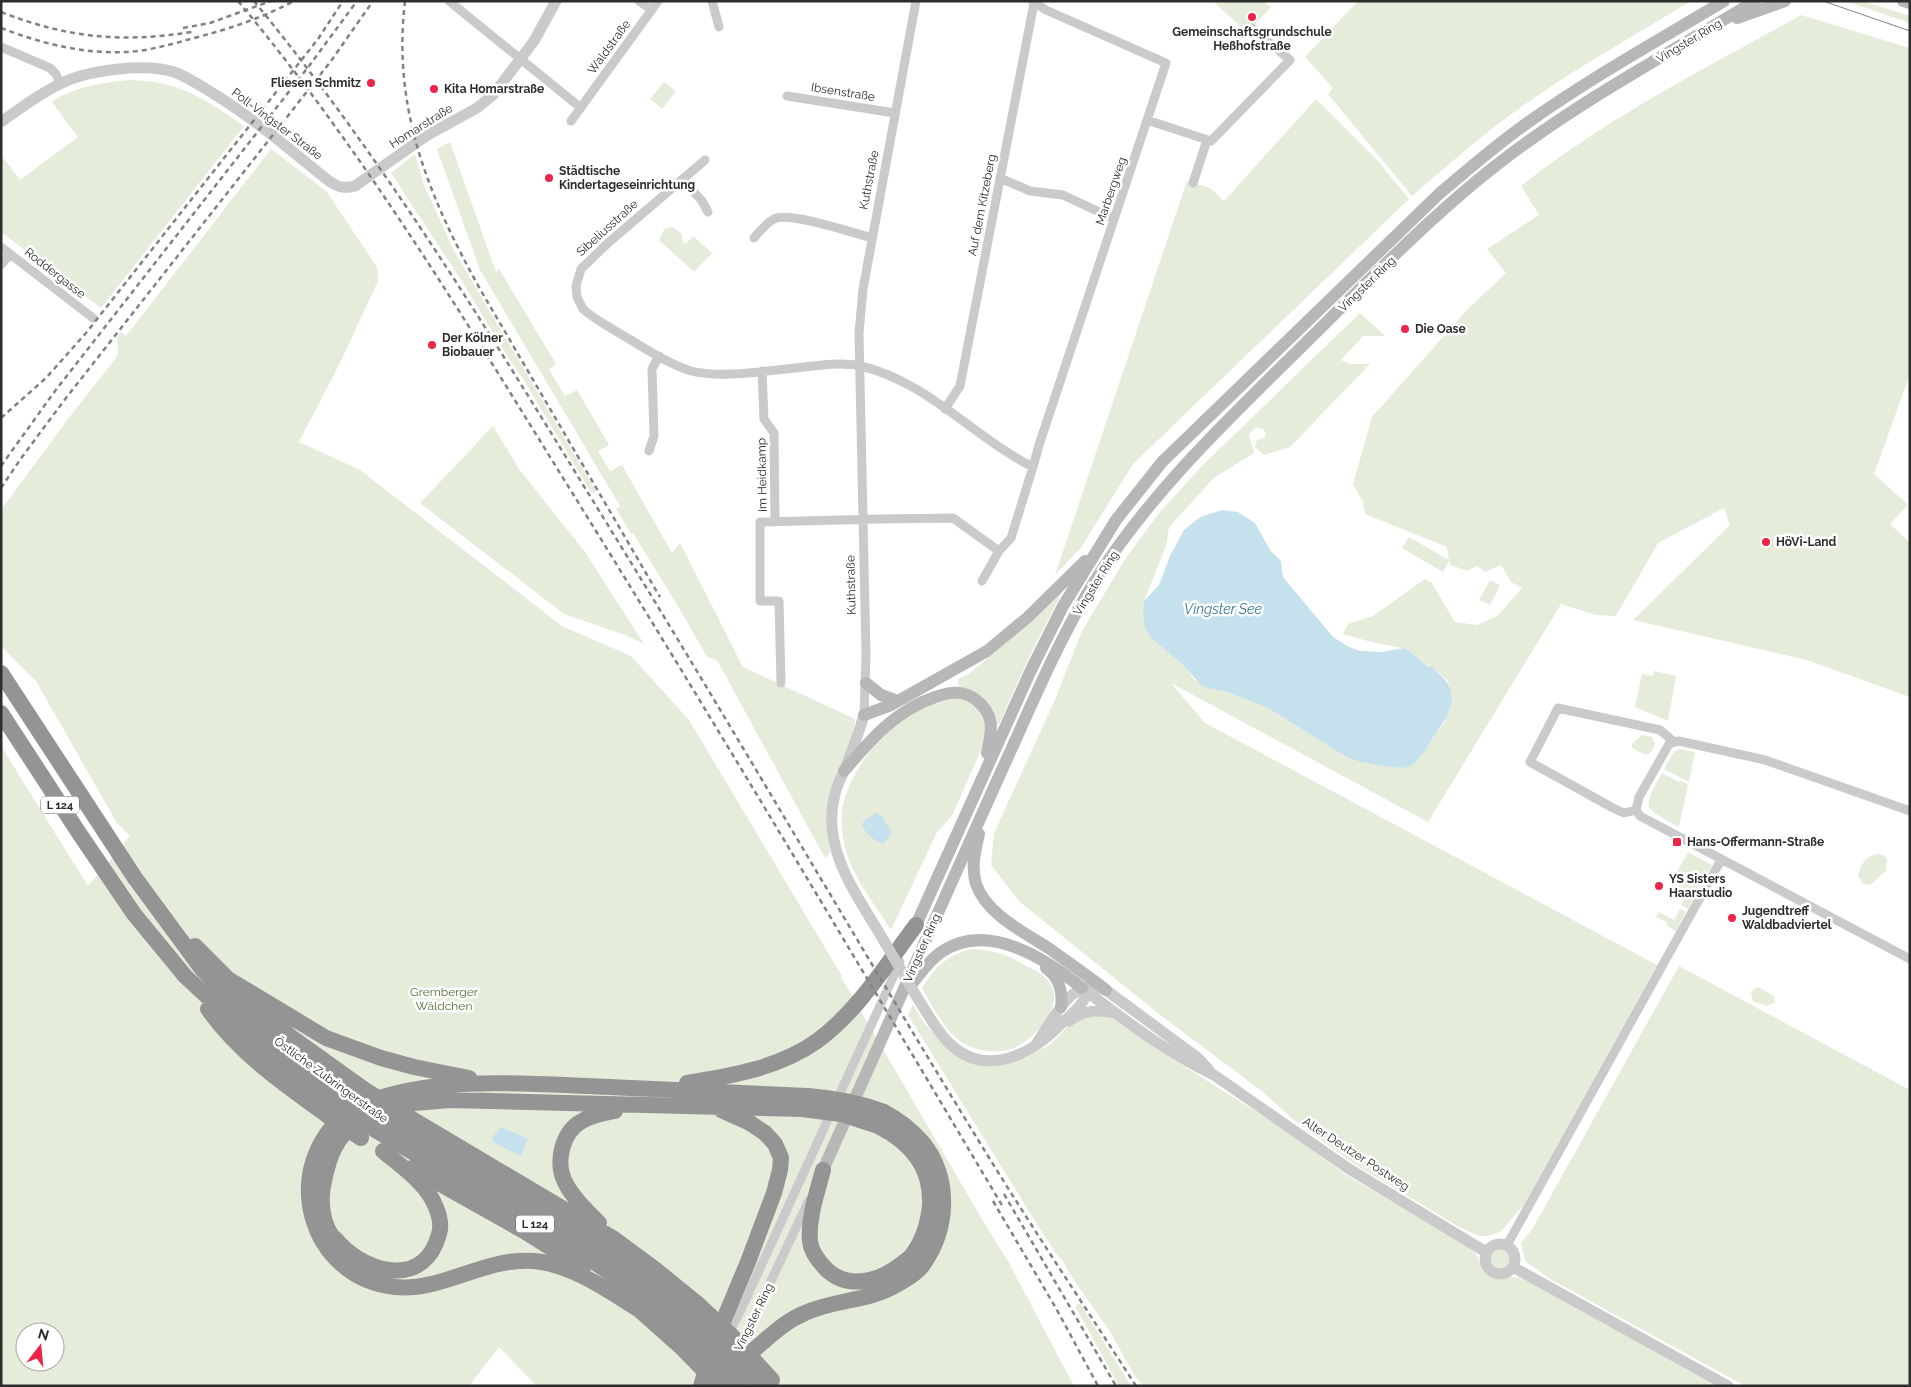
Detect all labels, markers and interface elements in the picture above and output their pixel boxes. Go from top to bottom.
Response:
marker: Gemeinschaftsgrundschule Heßhofstraße [1246,11,1258,23]
street label: Vingster Ring [1654,16,1724,66]
street label: Waldstraße [585,17,633,77]
place label: Gemeinschaftsgrundschule Heßhofstraße [1172,25,1332,53]
place label: Fliesen Schmitz [271,76,361,90]
marker: Fliesen Schmitz [365,77,377,89]
street label: Ibsenstraße [810,80,876,104]
place label: Kita Homarstraße [444,82,544,96]
marker: Kita Homarstraße [428,83,440,95]
street label: Poll-Vingster Straße [229,85,325,163]
street label: Homarstraße [387,101,455,151]
street label: Kuthstraße [856,149,882,211]
street label: Auf dem Kitzeberg [965,153,999,257]
street label: Marbergweg [1093,155,1129,227]
place label: Städtische Kindertageseinrichtung [559,164,695,192]
marker: Städtische Kindertageseinrichtung [543,172,555,184]
street label: Sibeliusstraße [574,197,640,259]
street label: Roddergasse [22,245,88,301]
street label: Vingster Ring [1336,253,1398,315]
place label: Die Oase [1415,322,1466,336]
marker: Die Oase [1399,323,1411,335]
place label: Der Kölner Biobauer [442,331,503,359]
marker: Der Kölner Biobauer [426,339,438,351]
street label: Im Heidkamp [754,438,770,512]
place label: HöVi-Land [1776,535,1837,549]
marker: HöVi-Land [1760,536,1772,548]
street label: Vingster Ring [1071,548,1121,618]
street label: Kuthstraße [843,555,859,615]
water label: Vingster See [1184,601,1262,617]
road number: L 124 [41,796,79,814]
place label: Hans-Offermann-Straße [1687,835,1824,849]
marker: Hans-Offermann-Straße [1671,836,1683,848]
place label: YS Sisters Haarstudio [1669,872,1732,900]
marker: YS Sisters Haarstudio [1653,880,1665,892]
place label: Jugendtreff Waldbadviertel [1742,904,1832,932]
street label: Vingster Ring [901,911,943,985]
marker: Jugendtreff Waldbadviertel [1726,912,1738,924]
park label: Gremberger Wäldchen [410,985,479,1013]
street label: Östliche Zubringerstraße [271,1034,391,1126]
street label: Alter Deutzer Postweg [1300,1114,1412,1194]
road number: L 124 [516,1216,554,1232]
street label: Vingster Ring [732,1281,776,1353]
north arrow [15,1322,65,1372]
text: N [36,1325,51,1344]

